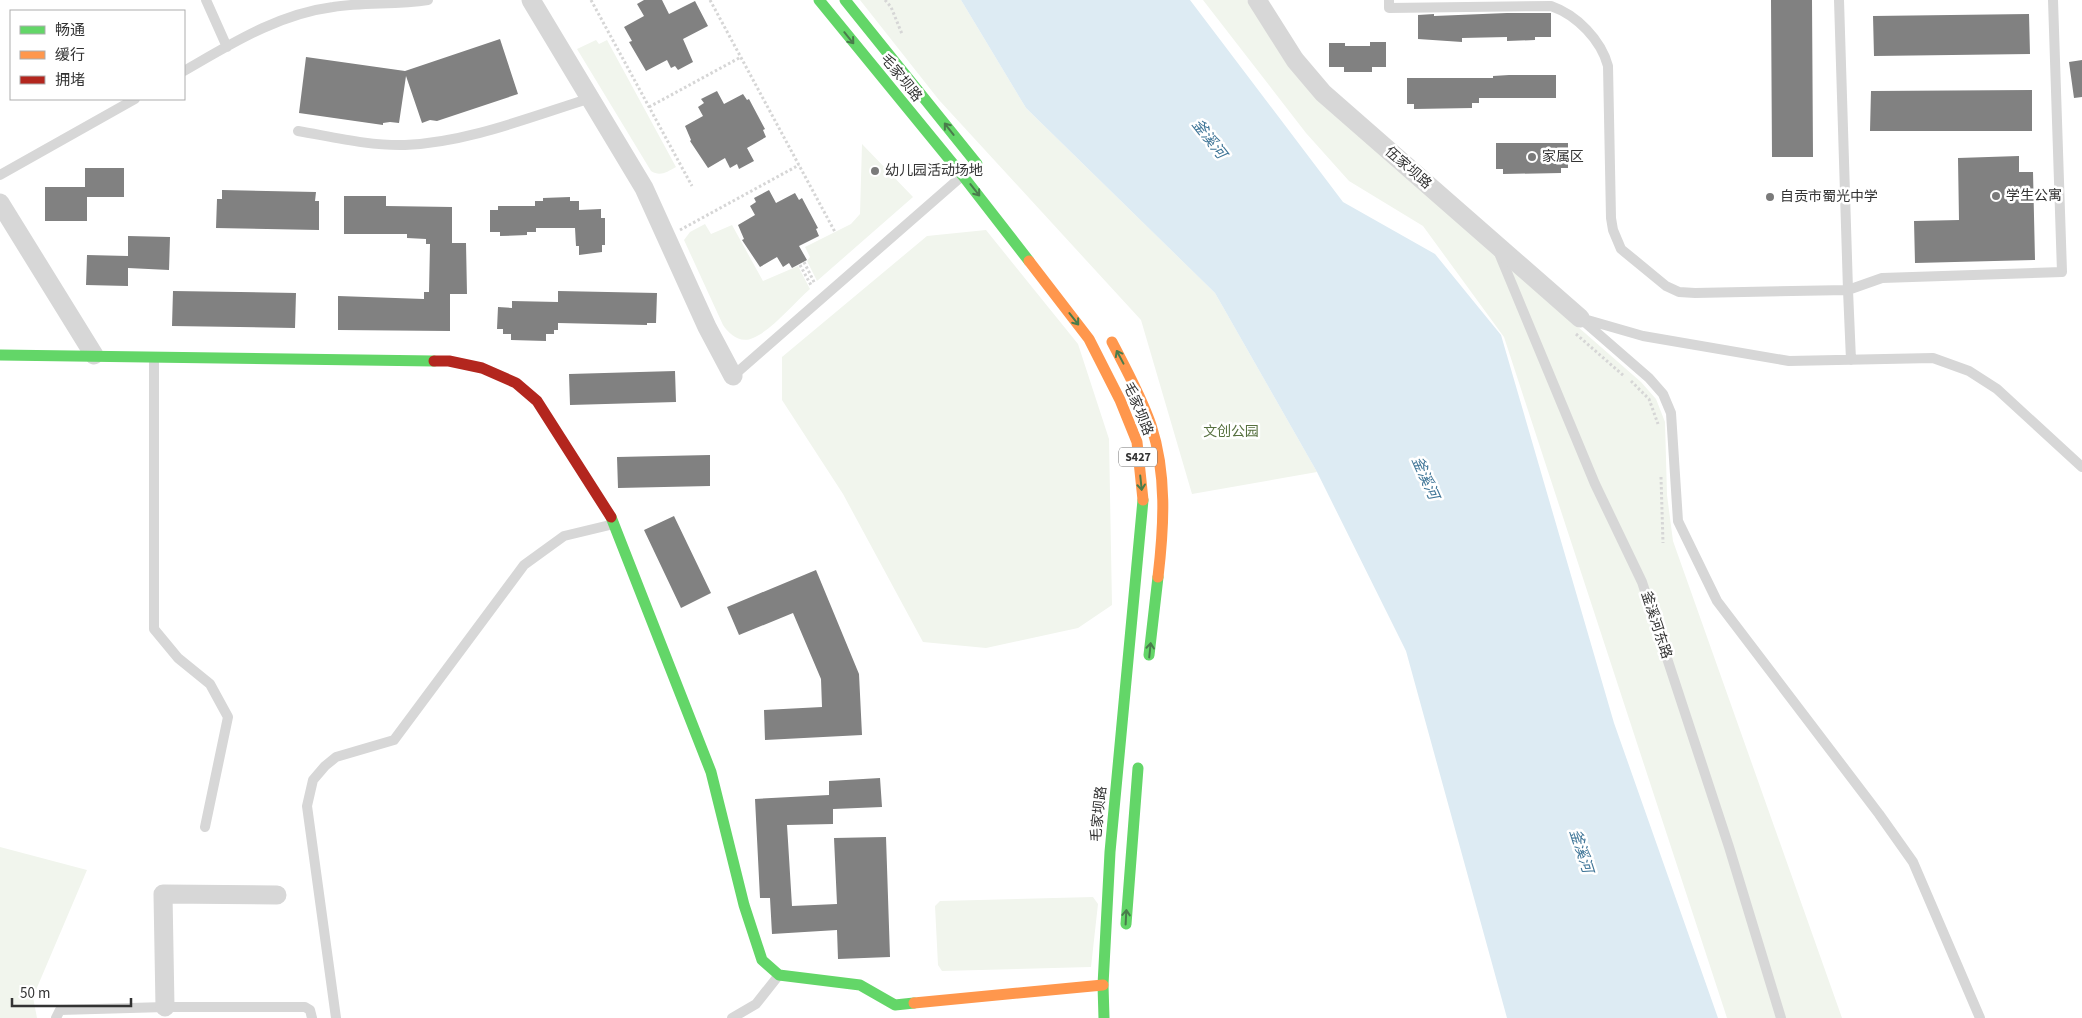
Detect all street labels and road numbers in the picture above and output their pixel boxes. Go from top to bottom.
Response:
street label: 毛家坝路 [876,50,926,106]
street label: 伍家坝路 [1380,142,1436,194]
street label: 毛家坝路 [1118,379,1158,439]
road number: S427 [1119,448,1157,467]
street label: 釜溪河东路 [1636,589,1676,661]
street label: 毛家坝路 [1086,785,1112,843]

